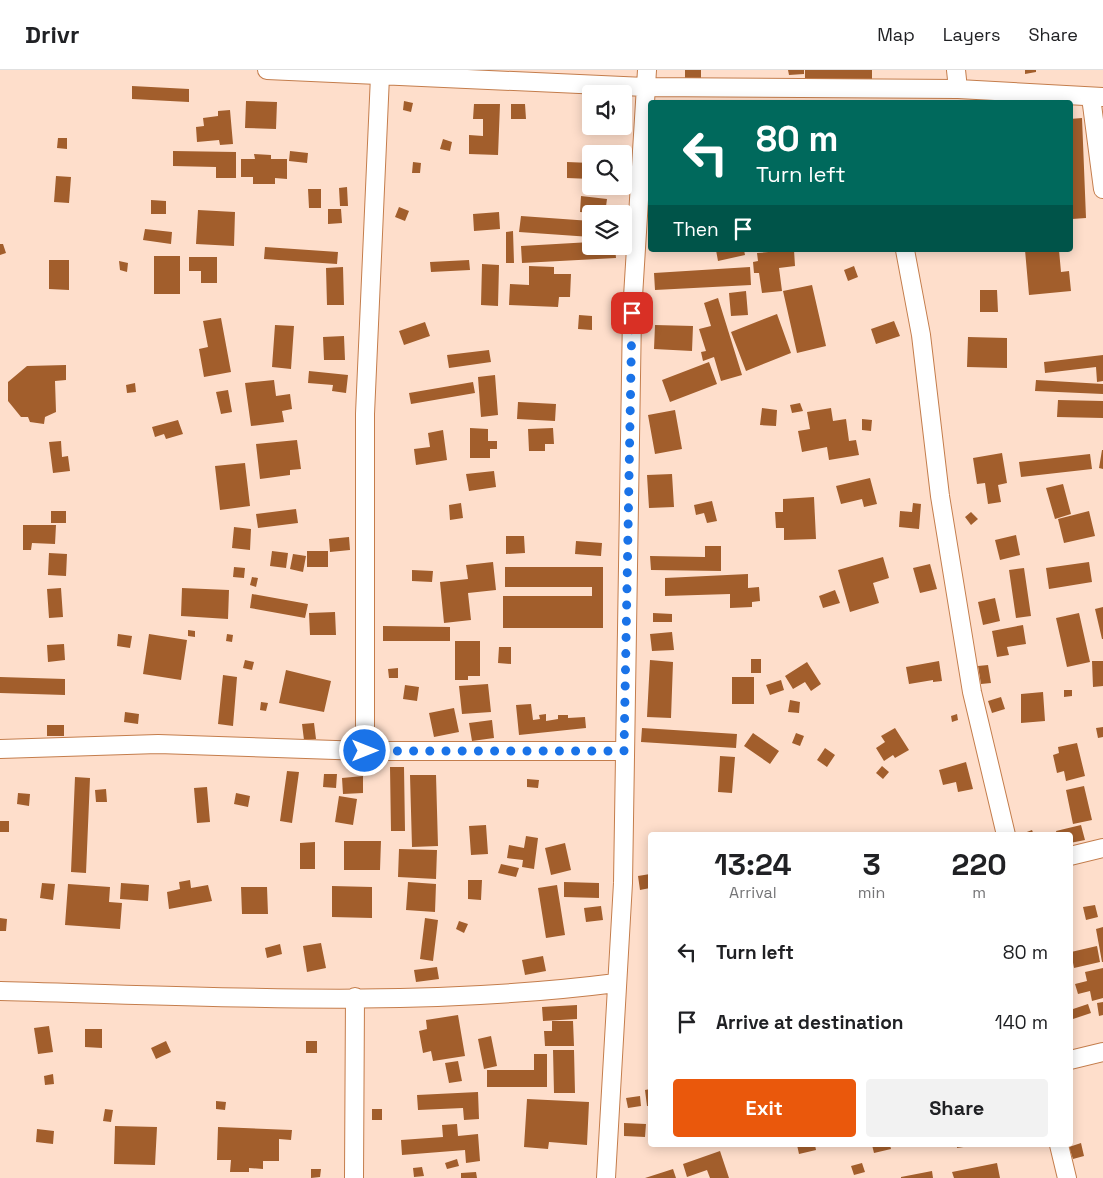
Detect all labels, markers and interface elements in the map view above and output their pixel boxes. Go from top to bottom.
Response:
text: Drivr [25,19,80,50]
text: Map [877,23,915,46]
text: Layers [943,23,1000,46]
text: Share [1028,23,1078,46]
map controls [582,85,632,255]
button: sound [582,85,632,135]
text: 80 m [756,117,838,161]
icon: left [673,120,738,185]
button: search [582,145,632,195]
text: Turn left [756,160,846,188]
button: layers [582,205,632,255]
icon: arrive [729,215,757,243]
text: Then [673,217,719,242]
pin [611,292,653,334]
icon: arrive [618,299,646,327]
position arrow [338,724,390,776]
text: 13:24 [714,845,791,884]
text: 3 [862,845,881,884]
text: 220 [952,845,1007,884]
text: Arrival [729,882,777,903]
text: min [858,882,885,903]
text: m [972,882,986,903]
icon: left [673,938,701,966]
text: Turn left [716,940,794,965]
text: 80 m [1003,940,1048,965]
icon: arrive [673,1008,701,1036]
text: Arrive at destination [716,1010,904,1035]
text: 140 m [995,1010,1048,1035]
button: Exit [673,1079,856,1137]
button: Share [866,1079,1048,1137]

